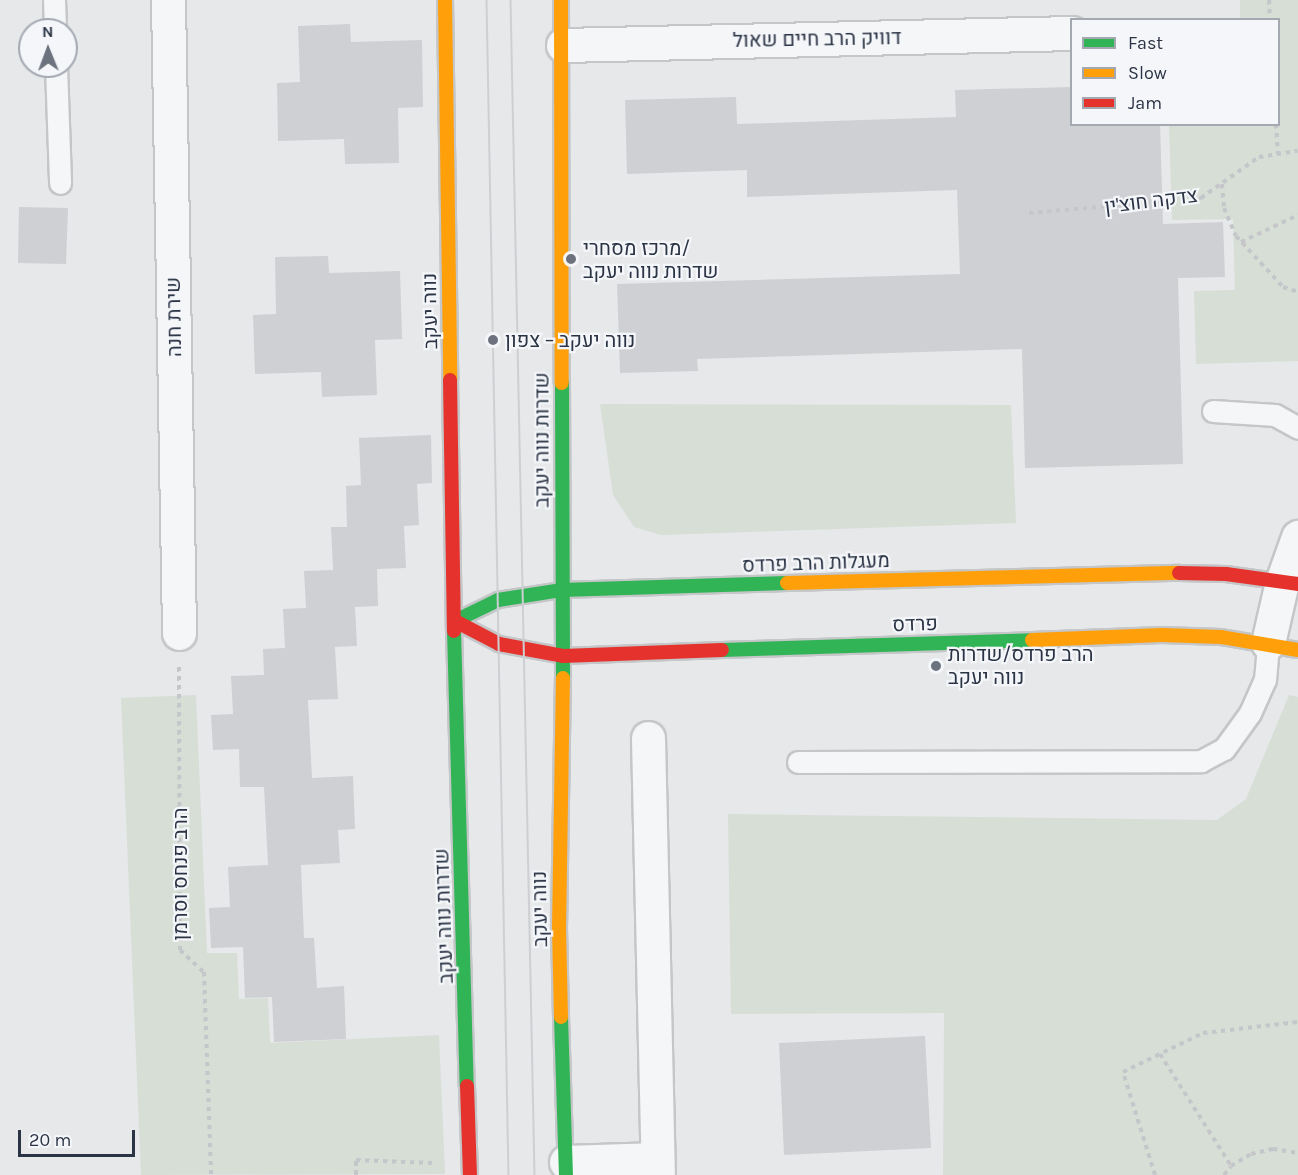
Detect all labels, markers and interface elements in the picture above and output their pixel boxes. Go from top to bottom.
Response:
north arrow [18,18,78,78]
legend [1070,18,1280,126]
text: N [42,22,54,41]
street label: דוויק הרב חיים שאול [732,26,902,52]
text: Fast [1128,32,1163,54]
text: Slow [1128,62,1167,84]
text: Jam [1128,92,1162,114]
street label: צדקה חוצ'ין [1103,183,1199,219]
place label: מרכז מסחרי/ שדרות נווה יעקב [583,236,718,283]
marker: מרכז מסחרי/ שדרות נווה יעקב [564,252,578,266]
street label: נווה יעקב [417,273,443,349]
street label: שירת חנה [161,277,187,357]
place label: נווה יעקב – צפון [505,328,635,352]
marker: נווה יעקב – צפון [486,333,500,347]
street label: שדרות נווה יעקב [530,372,554,508]
street label: מעגלות הרב פרדס [742,548,890,578]
street label: פרדס [892,611,938,637]
place label: הרב פרדס/שדרות נווה יעקב [948,642,1094,689]
marker: הרב פרדס/שדרות נווה יעקב [929,659,943,673]
street label: הרב פנחס וסרמן [168,807,192,941]
street label: שדרות נווה יעקב [430,848,458,984]
street label: נווה יעקב [527,871,553,947]
scale bar [21,1118,138,1156]
text: 20 m [29,1129,71,1151]

